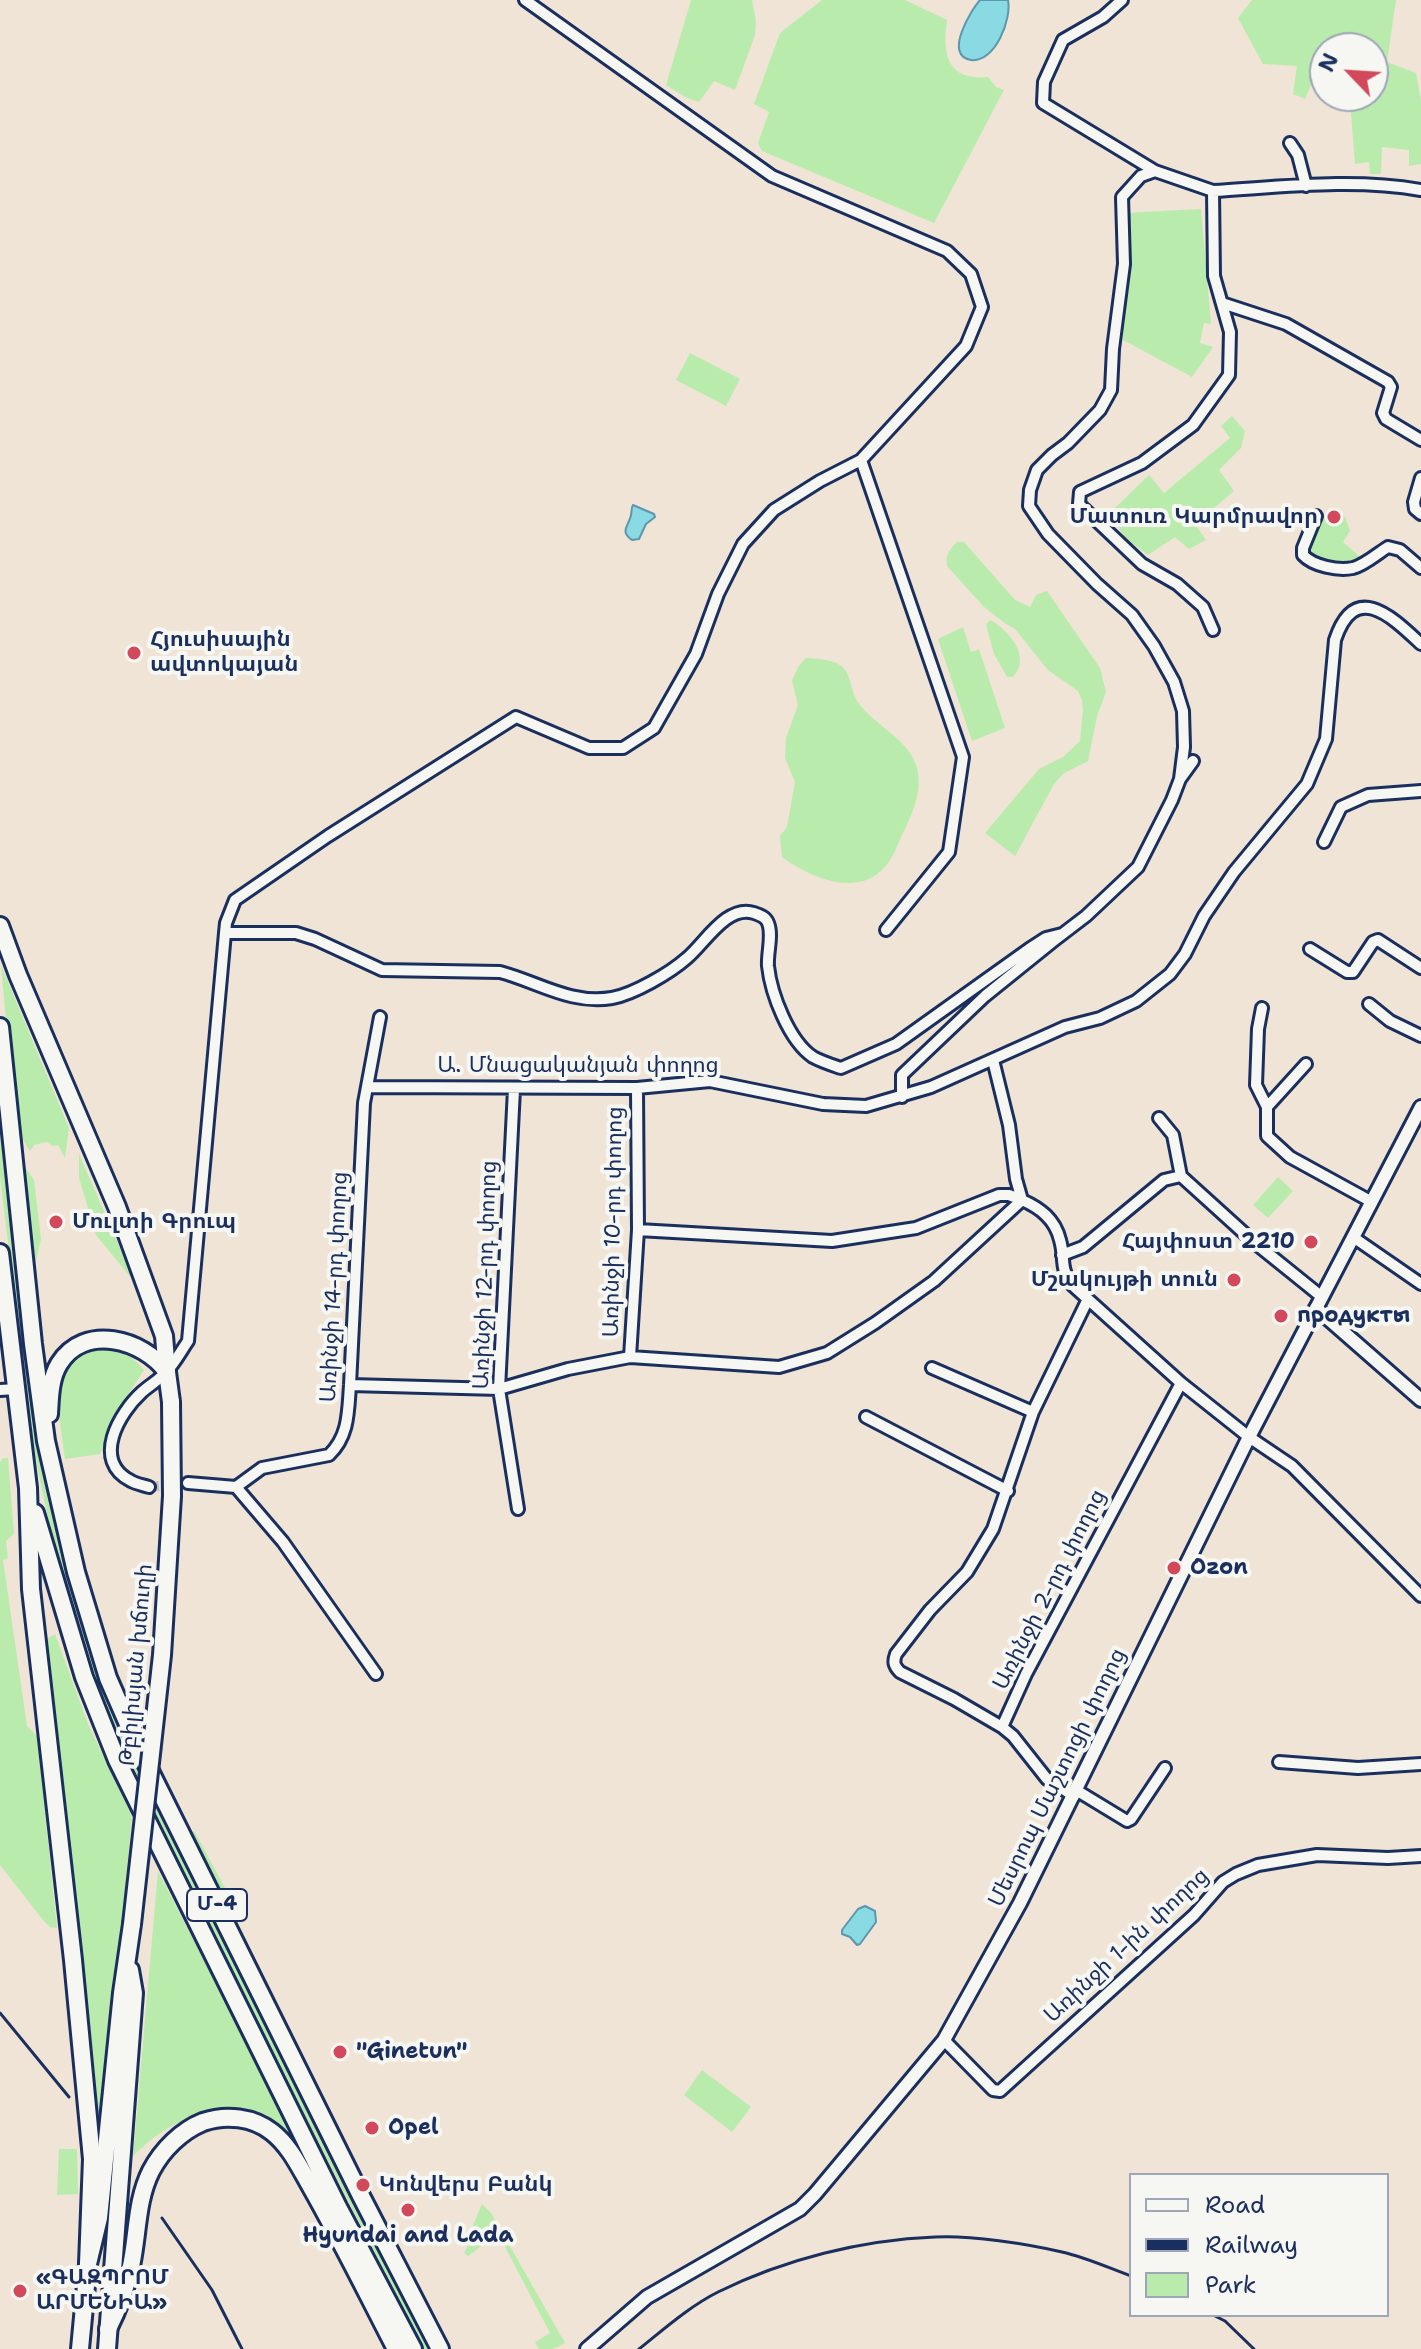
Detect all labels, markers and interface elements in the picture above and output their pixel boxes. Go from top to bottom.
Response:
north arrow [1309,32,1389,112]
text: N [1312,48,1345,77]
place label: Մատուռ Կարմրավոր [1069,504,1318,530]
marker: Մատուռ Կարմրավոր [1325,508,1343,526]
place label: Հյուսիսային ավտոկայան [150,627,299,678]
marker: Հյուսիսային ավտոկայան [125,644,143,662]
street label: Ա. Մնացականյան փողոց [437,1053,719,1079]
street label: Առինջի 10-րդ փողոց [599,1106,629,1338]
street label: Առինջի 12-րդ փողոց [469,1160,503,1390]
street label: Առինջի 14-րդ փողոց [316,1171,354,1403]
place label: Մուլտի Գրուպ [72,1209,236,1235]
marker: Մուլտի Գրուպ [47,1213,65,1231]
place label: Հայփոստ 2210 [1122,1229,1295,1255]
marker: Հայփոստ 2210 [1302,1233,1320,1251]
place label: Մշակույթի տուն [1031,1267,1218,1293]
marker: Մշակույթի տուն [1225,1271,1243,1289]
place label: продукты [1297,1303,1410,1329]
marker: продукты [1272,1307,1290,1325]
street label: Առինջի 2-րդ փողոց [988,1485,1112,1695]
place label: Ozon [1190,1555,1248,1581]
marker: Ozon [1165,1559,1183,1577]
street label: Թբիլիսյան խճուղի [115,1563,159,1767]
street label: Մեսրոպ Մաշտոցի փողոց [984,1644,1132,1912]
street label: Առինջի 1-ին փողոց [1039,1863,1215,2029]
road number: Մ-4 [187,1889,247,1921]
place label: "Ginetun" [356,2039,467,2065]
marker: "Ginetun" [331,2043,349,2061]
place label: Opel [388,2115,439,2141]
marker: Opel [363,2119,381,2137]
place label: Կոնվերս Բանկ [379,2172,553,2198]
legend [1129,2173,1389,2317]
marker: Կոնվերս Բանկ [354,2176,372,2194]
text: Road [1205,2189,1265,2221]
marker: Hyundai and Lada [399,2201,417,2219]
place label: Hyundai and Lada [303,2223,513,2249]
text: Railway [1205,2229,1298,2261]
place label: «ԳԱԶՊՐՈՄ ԱՐՄԵՆԻԱ» [36,2265,169,2316]
text: Park [1205,2269,1257,2301]
marker: «ԳԱԶՊՐՈՄ ԱՐՄԵՆԻԱ» [11,2282,29,2300]

